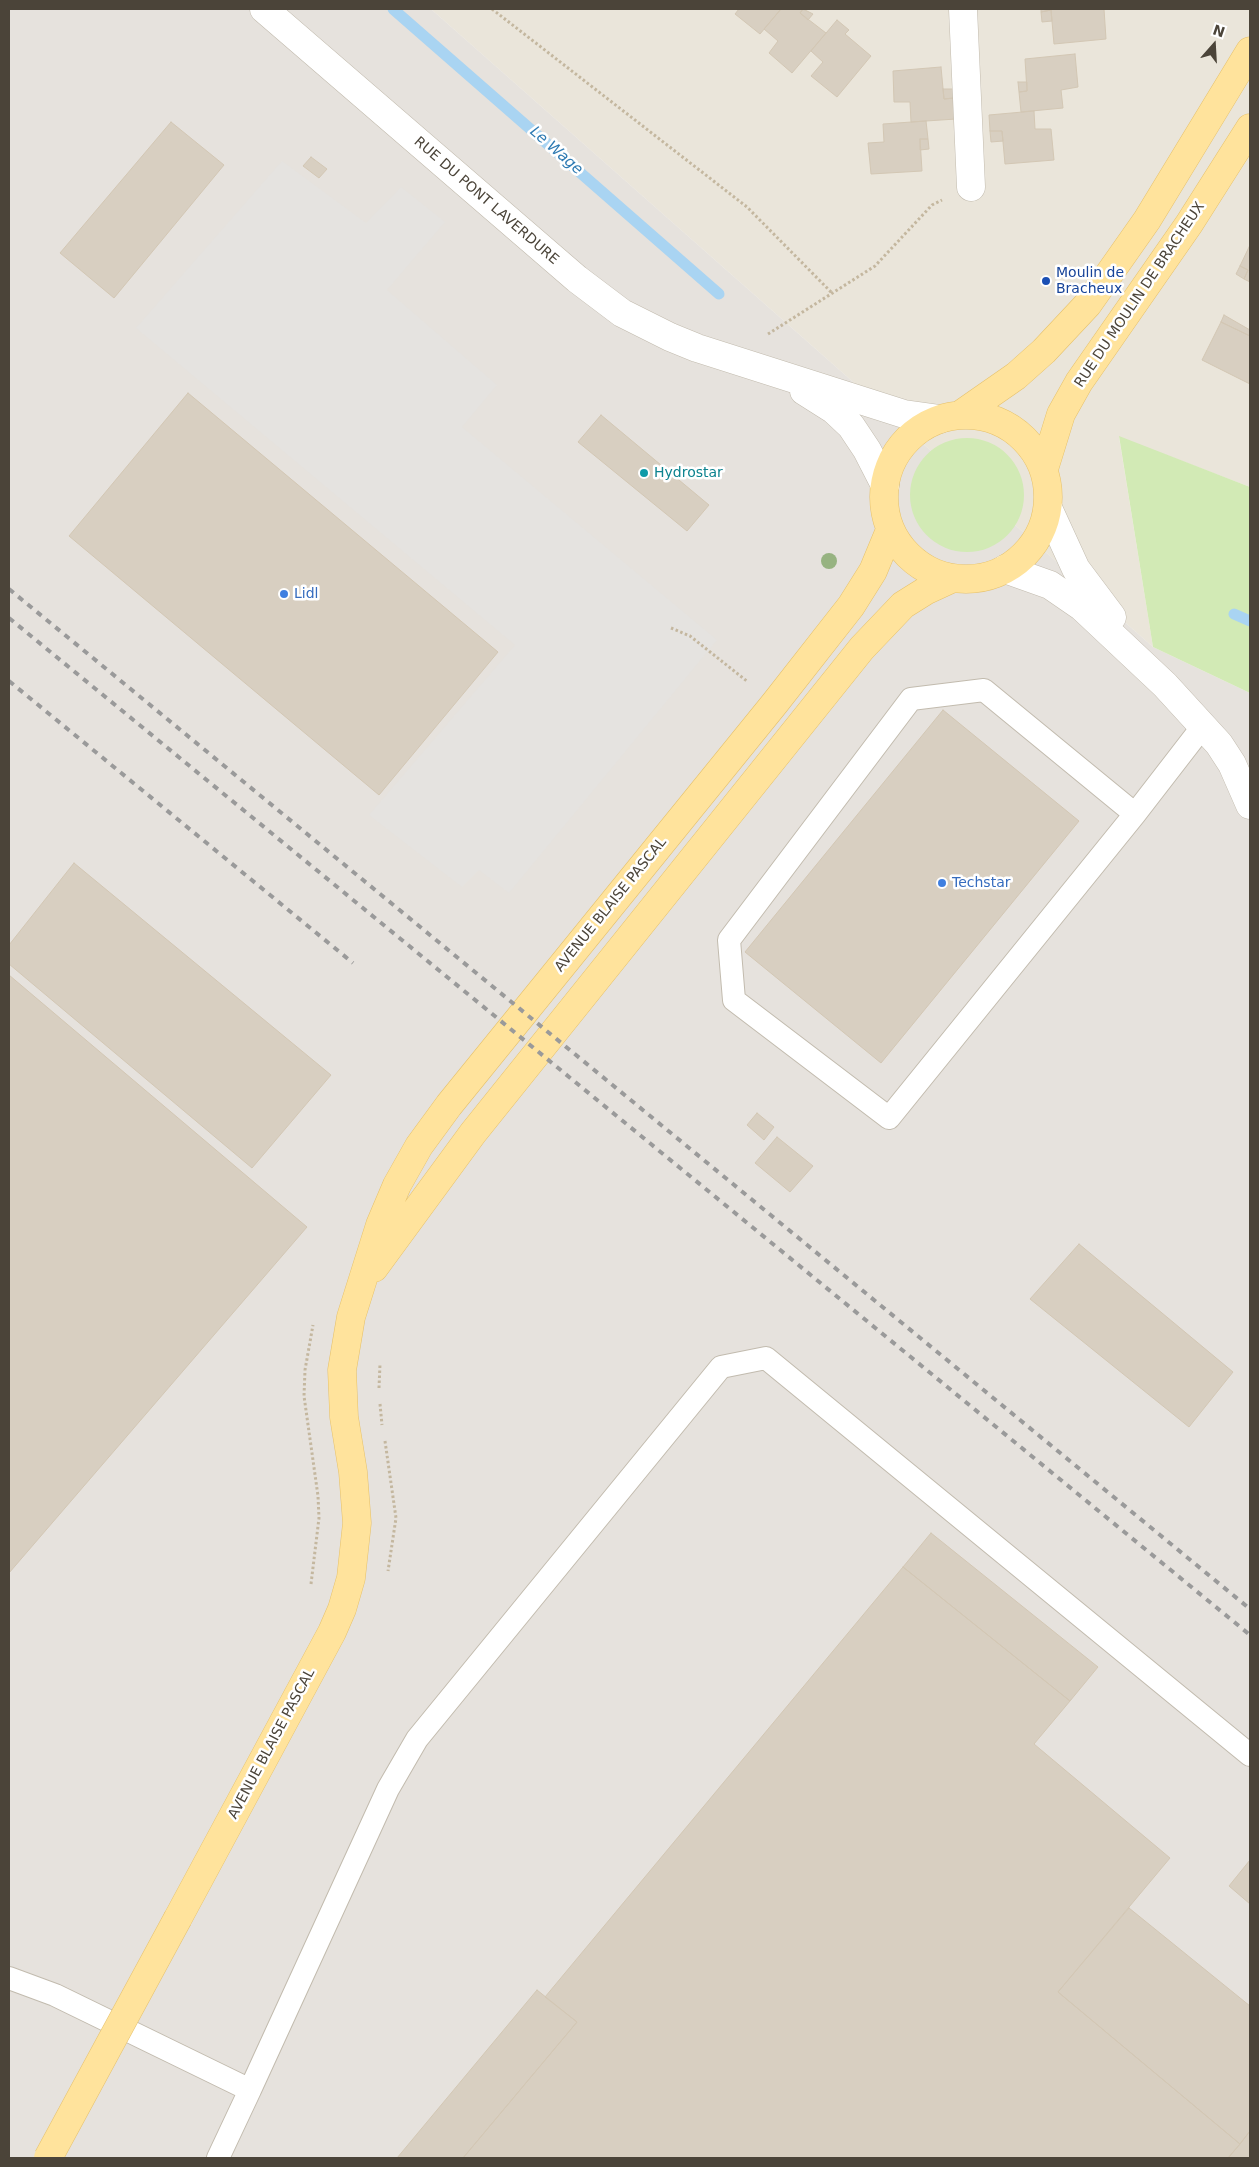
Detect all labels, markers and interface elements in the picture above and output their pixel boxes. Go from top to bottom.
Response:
north arrow [1189,20,1239,70]
text: N [1211,21,1227,40]
water label: Le Wage [526,123,586,179]
street label: RUE DU PONT LAVERDURE [410,134,562,268]
street label: RUE DU MOULIN DE BRACHEUX [1071,199,1209,391]
place label: Moulin de Bracheux [1056,265,1124,298]
marker: Moulin de Bracheux [1040,275,1052,287]
place label: Hydrostar [654,465,723,481]
marker: Hydrostar [638,467,650,479]
place label: Lidl [294,586,318,602]
marker: Lidl [278,588,290,600]
street label: AVENUE BLAISE PASCAL [552,834,670,976]
place label: Techstar [952,875,1010,891]
marker: Techstar [936,877,948,889]
street label: AVENUE BLAISE PASCAL [225,1666,319,1822]

